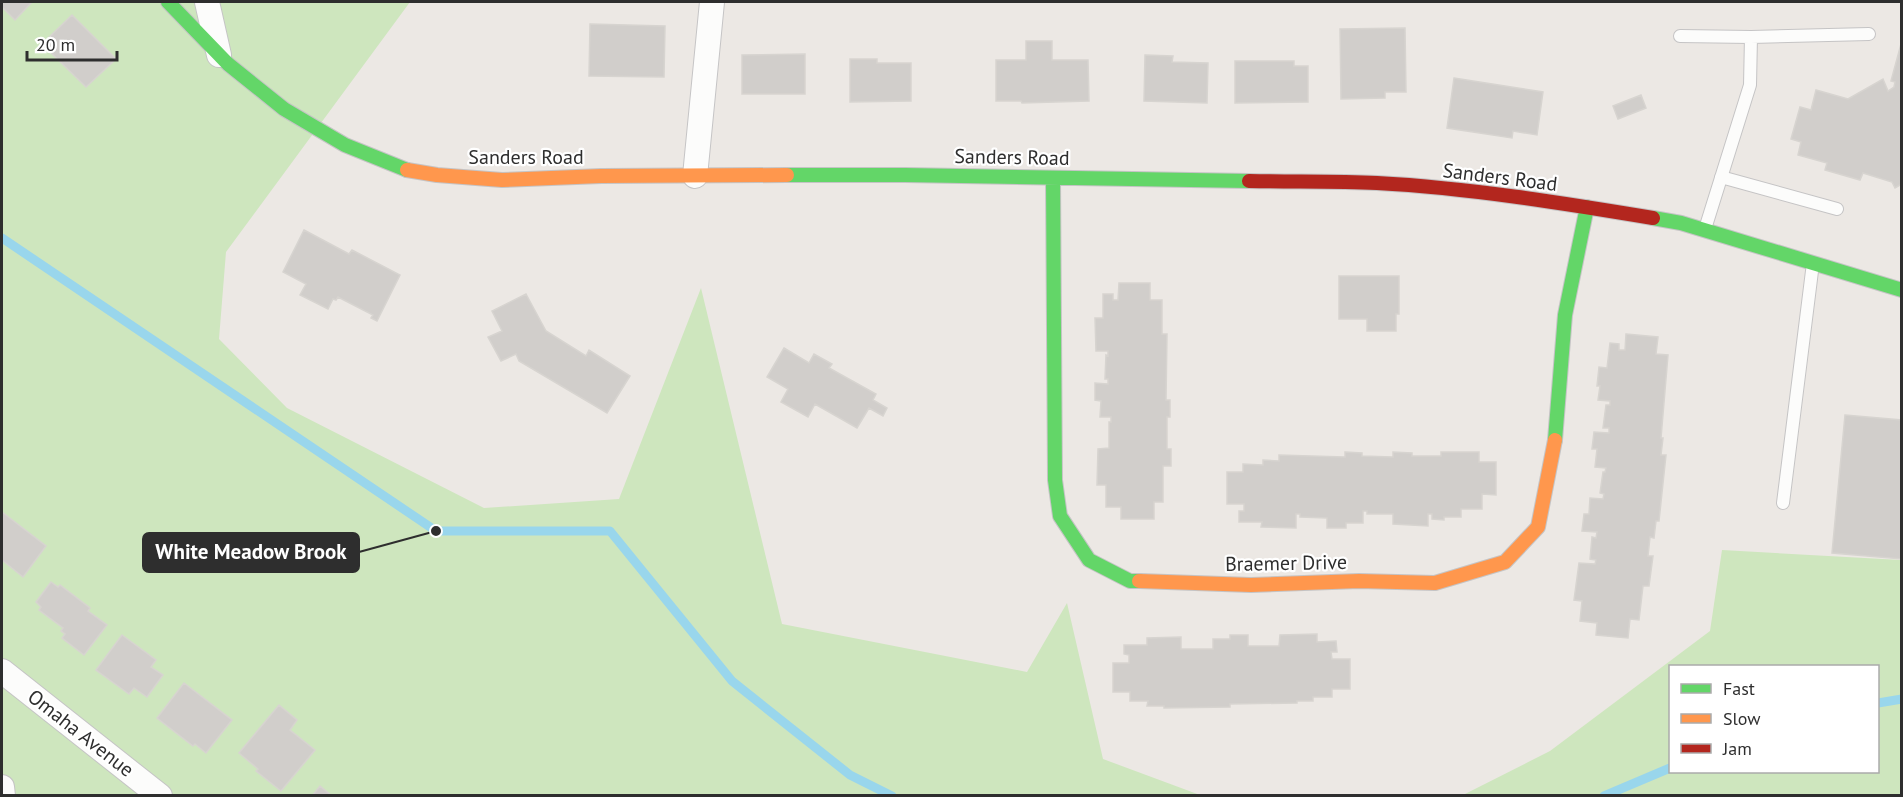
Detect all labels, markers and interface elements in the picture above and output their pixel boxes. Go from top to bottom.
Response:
scale bar [27,24,117,62]
text: 20 m [36,33,75,56]
street label: Sanders Road [954,143,1070,171]
street label: Sanders Road [468,144,584,170]
street label: Sanders Road [1441,157,1559,197]
callout: White Meadow Brook [143,533,359,572]
text: White Meadow Brook [155,538,347,565]
street label: Braemer Drive [1225,549,1347,577]
legend [1669,665,1879,773]
text: Fast [1723,677,1755,700]
street label: Omaha Avenue [23,683,139,783]
text: Slow [1723,707,1761,730]
text: Jam [1722,737,1752,760]

